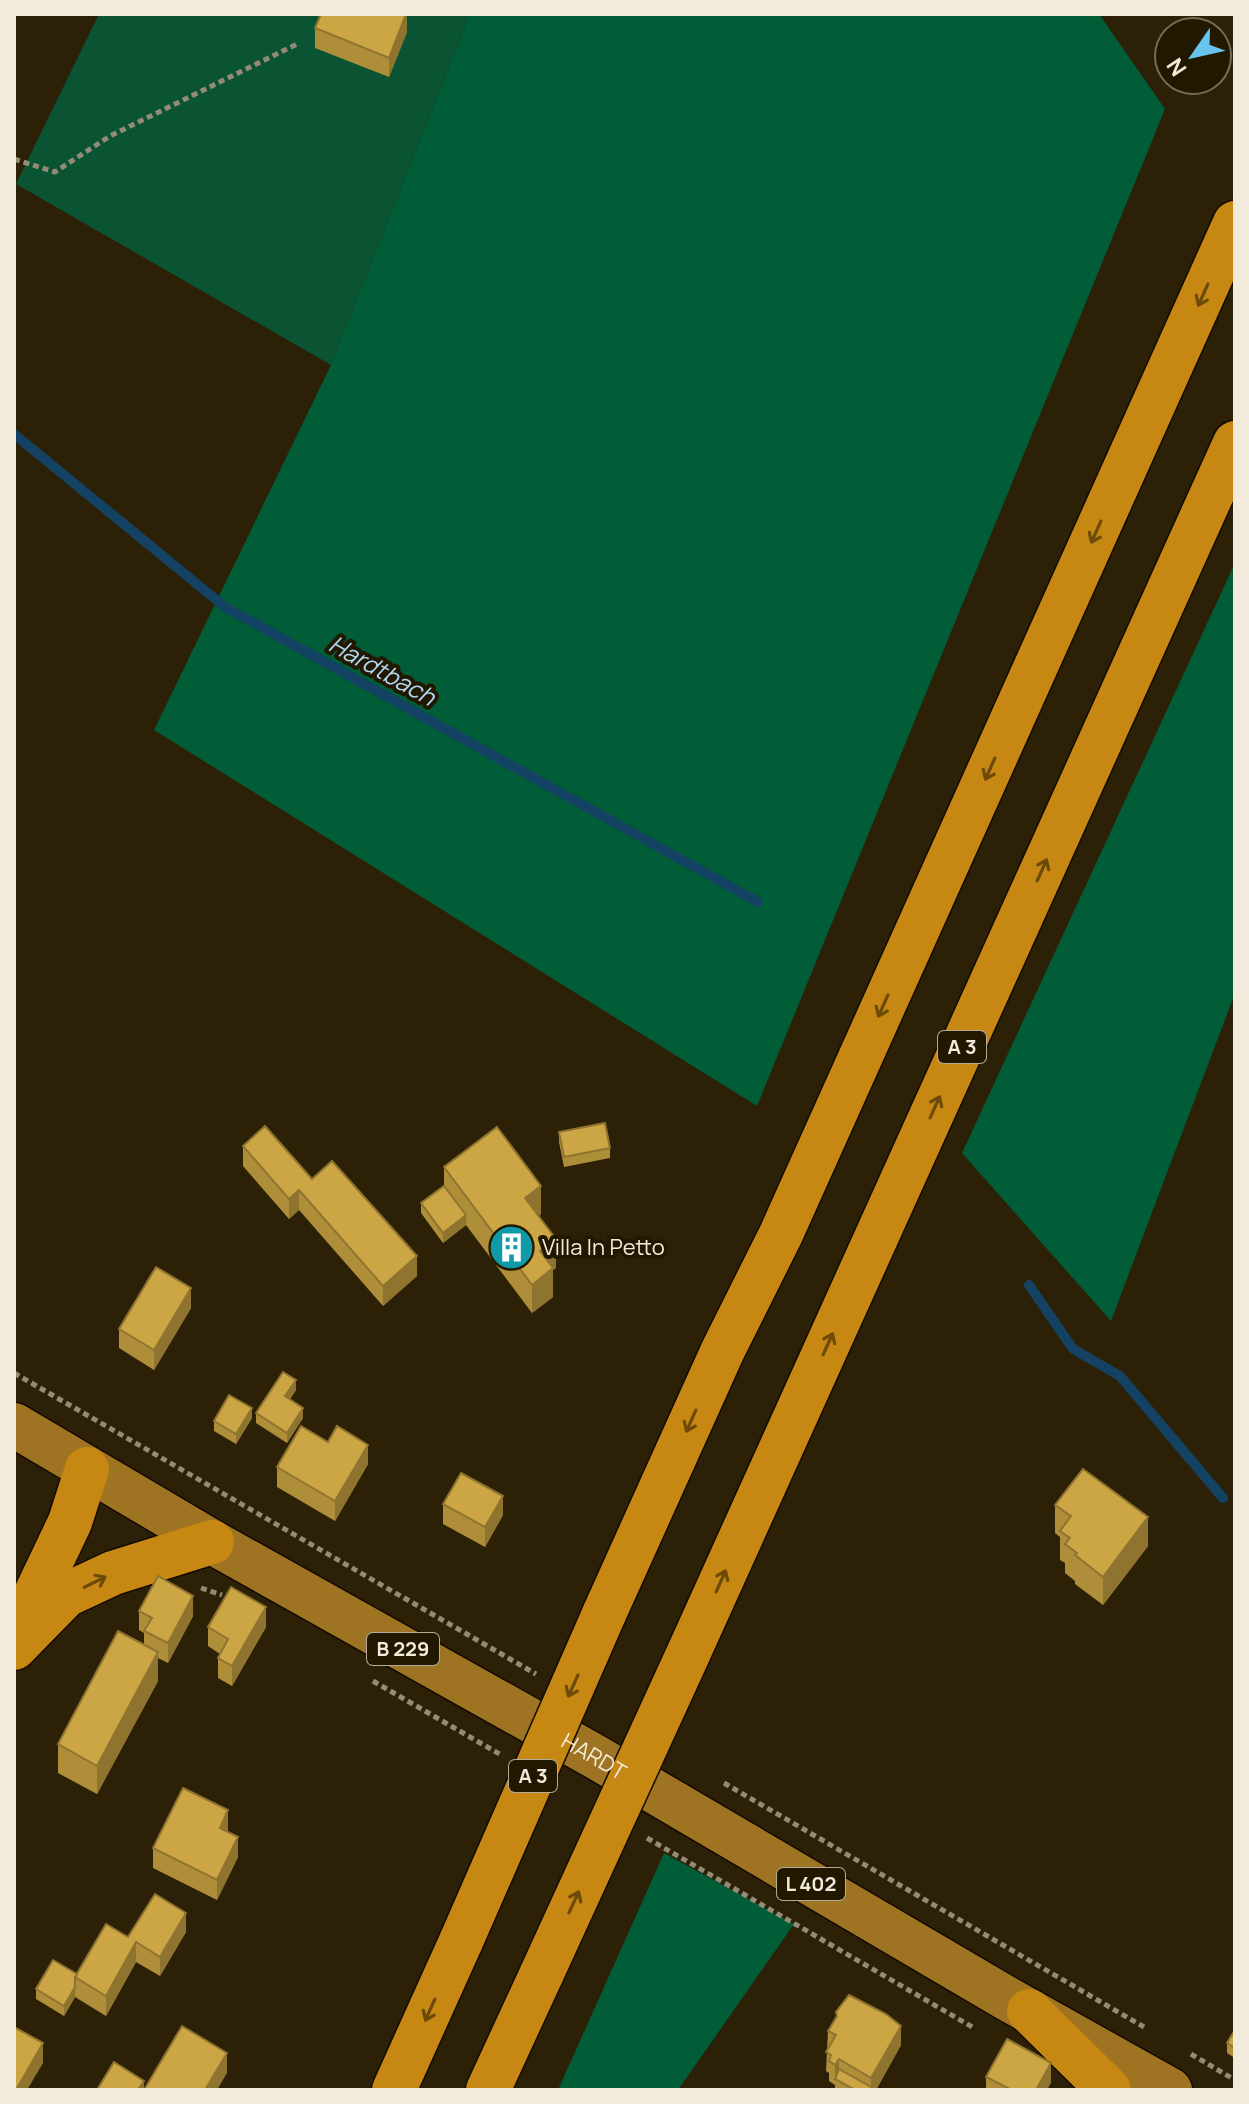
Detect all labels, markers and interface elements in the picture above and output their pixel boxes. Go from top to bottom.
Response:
north arrow [1153,16,1233,96]
text: N [1160,52,1193,82]
one-way arrow [1195,282,1210,306]
one-way arrow [1088,519,1103,543]
water label: Hardtbach [324,627,443,713]
one-way arrow [982,757,997,781]
one-way arrow [1035,858,1050,882]
one-way arrow [875,993,890,1018]
road number: A 3 [938,1031,986,1063]
one-way arrow [928,1095,943,1119]
building icon: Villa In Petto [487,1223,535,1271]
place label: Villa In Petto [542,1232,665,1262]
one-way arrow [821,1332,836,1356]
one-way arrow [683,1409,698,1433]
one-way arrow [714,1569,729,1593]
one-way arrow [83,1574,107,1589]
road number: B 229 [367,1633,439,1665]
one-way arrow [564,1673,579,1697]
street label: HARDT [556,1726,632,1787]
road number: A 3 [509,1760,557,1792]
road number: L 402 [777,1868,845,1900]
one-way arrow [568,1890,583,1915]
one-way arrow [422,1997,437,2022]

